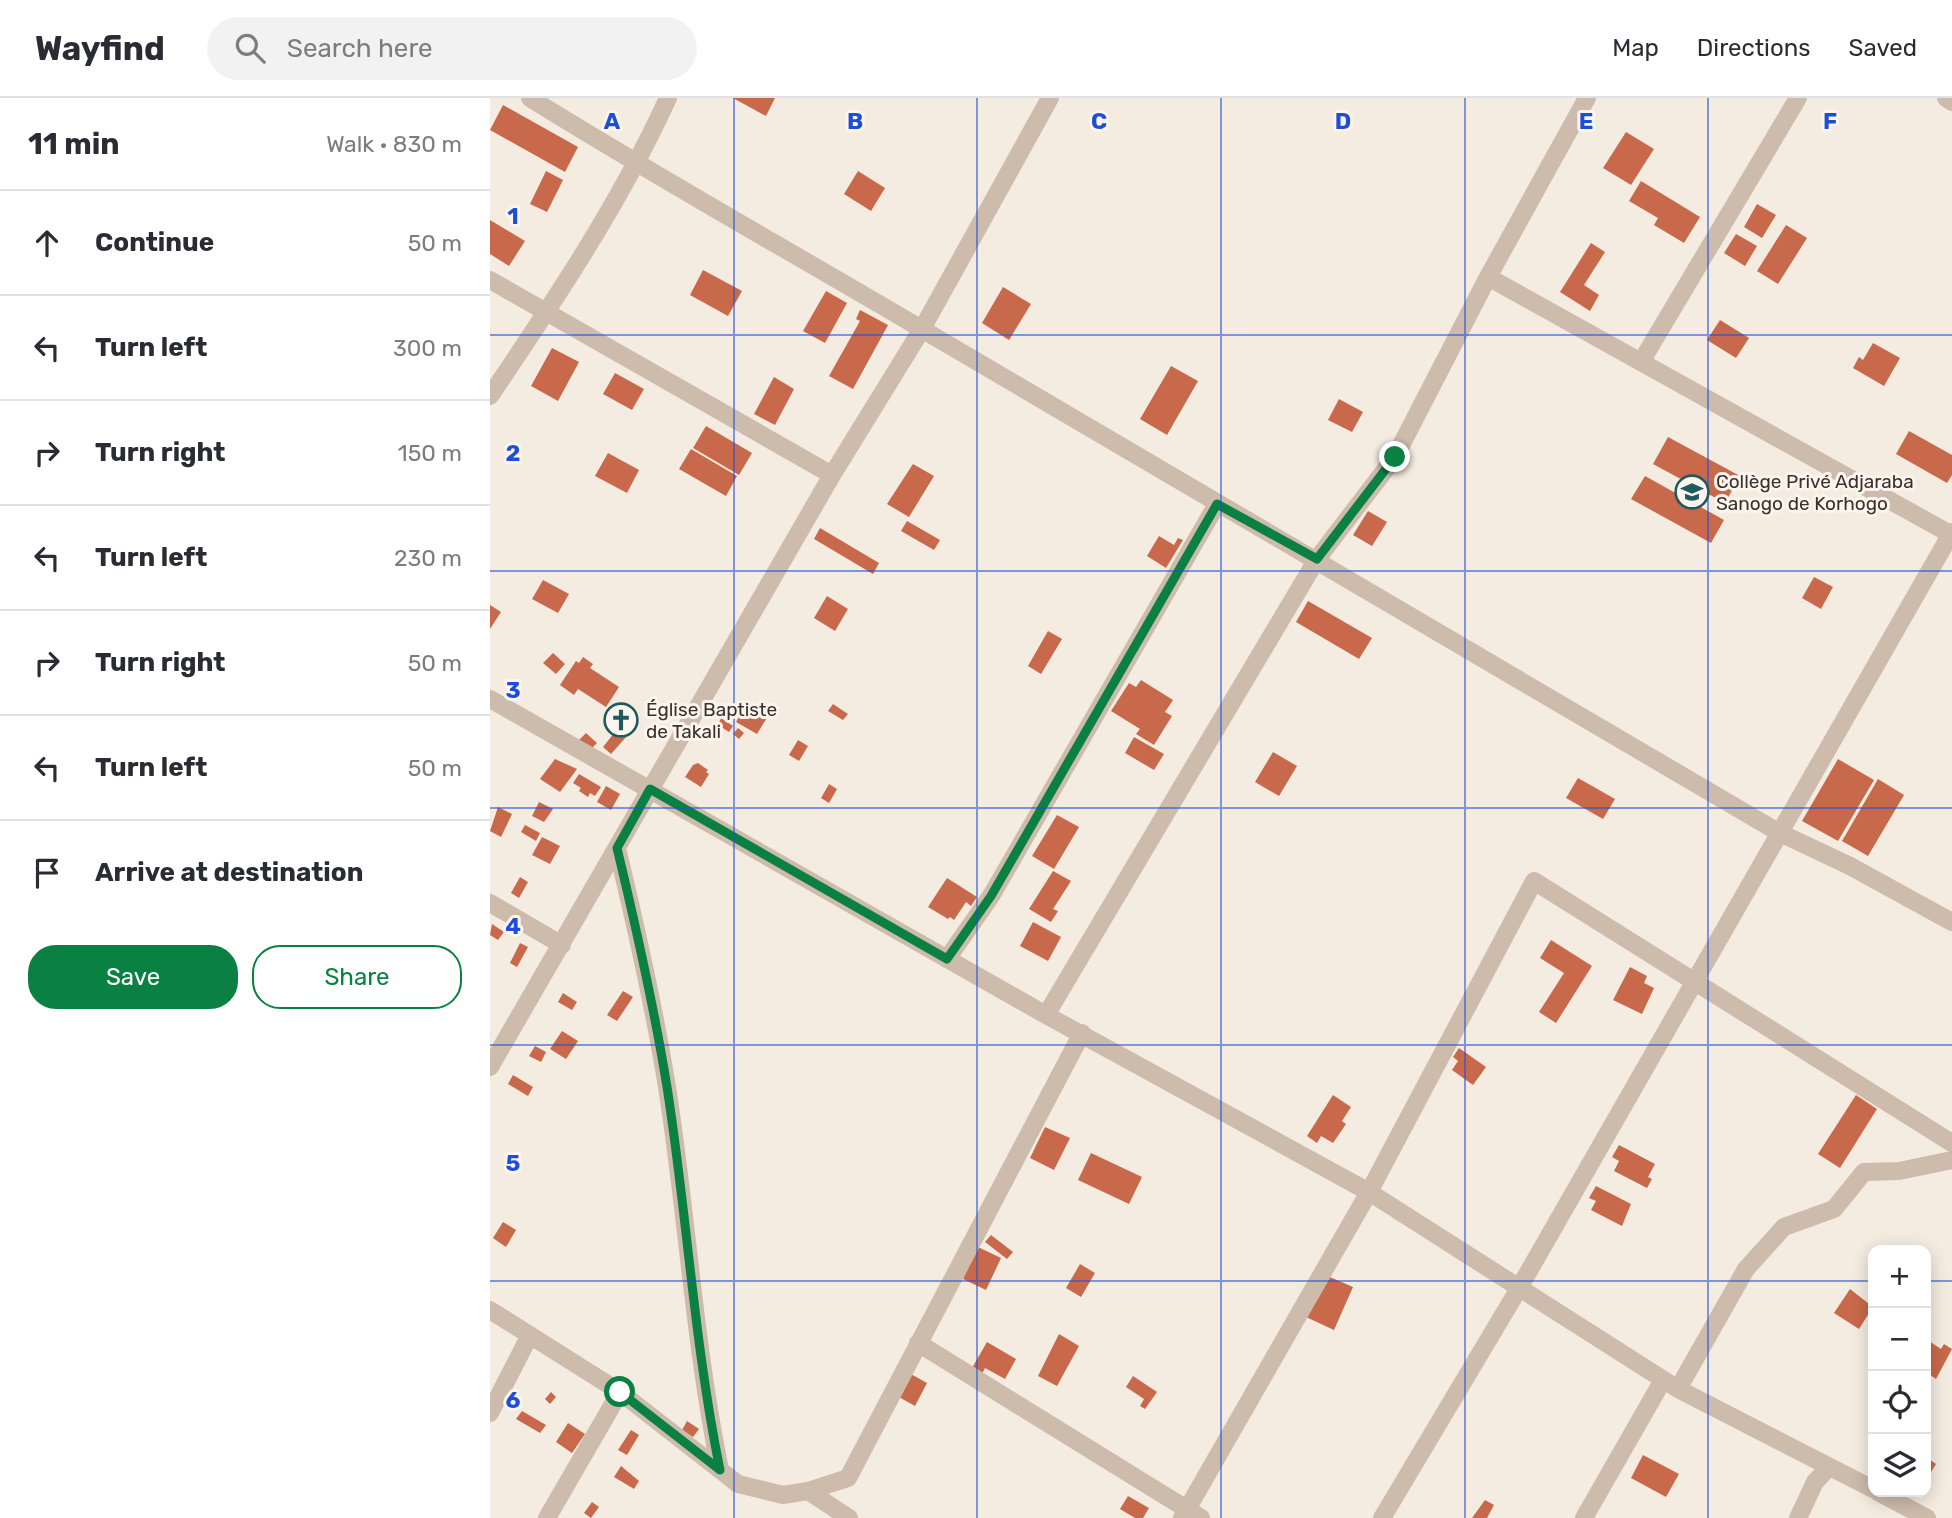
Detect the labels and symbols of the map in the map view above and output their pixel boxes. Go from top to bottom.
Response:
text: A [604,107,621,135]
text: B [847,107,863,135]
text: C [1091,107,1107,135]
text: D [1335,107,1351,135]
text: E [1579,107,1593,135]
text: F [1823,107,1837,135]
text: 1 [507,202,519,230]
text: 2 [506,439,520,467]
route end [1379,441,1410,472]
place label: Collège Privé Adjaraba Sanogo de Korhogo [1716,470,1914,515]
school or university icon: Collège Privé Adjaraba Sanogo de Korhogo [1673,473,1711,511]
text: 3 [505,676,521,704]
place label: Église Baptiste de Takali [646,698,777,743]
church icon: Église Baptiste de Takali [602,701,640,739]
text: 4 [505,912,521,940]
text: 5 [506,1149,521,1177]
route start [604,1376,635,1407]
text: 6 [506,1386,521,1414]

